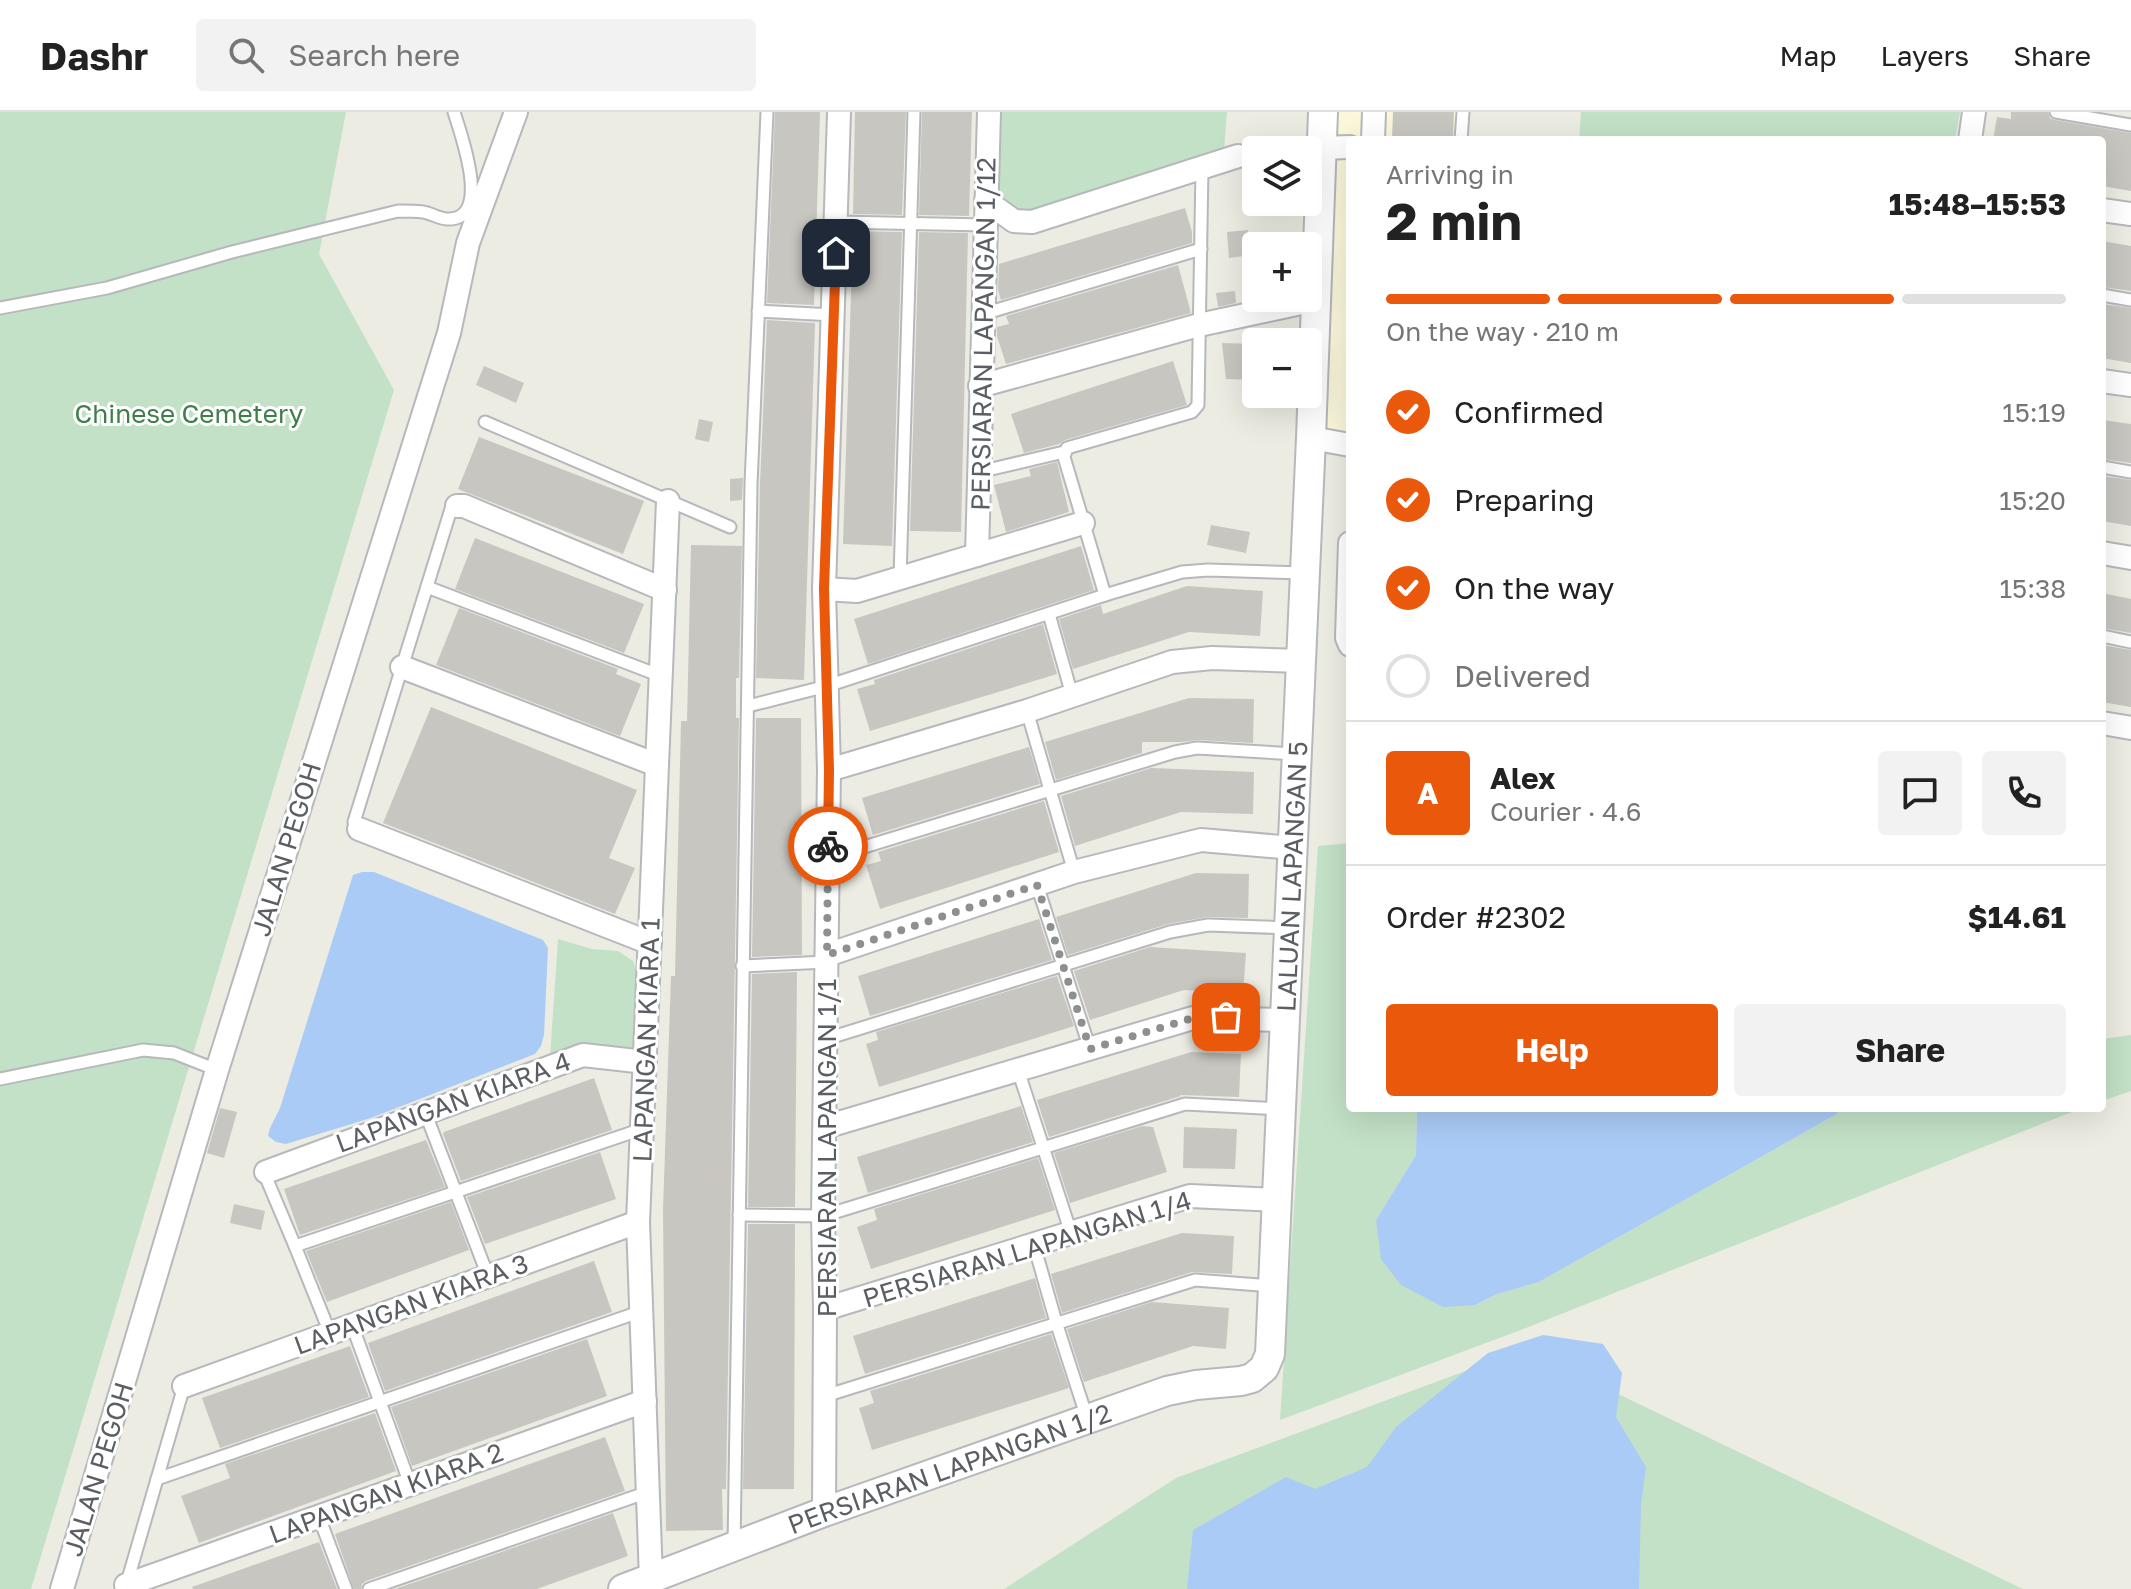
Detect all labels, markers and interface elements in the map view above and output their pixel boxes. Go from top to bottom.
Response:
search box [196,19,756,91]
text: Dashr [40,33,148,78]
icon: search [224,33,268,77]
text: Search here [288,37,460,73]
text: Map [1779,39,1837,72]
text: Layers [1881,39,1969,72]
text: Share [2013,39,2091,72]
map controls [1242,136,1322,408]
button: layers [1242,136,1322,216]
street label: PERSIARAN LAPANGAN 1/12 [964,157,1002,511]
text: Arriving in [1386,159,1514,190]
text: 15:48–15:53 [1889,186,2066,222]
text: 2 min [1386,189,1522,251]
pin [802,219,870,287]
icon: home [814,231,858,275]
button: + [1242,232,1322,312]
text: On the way · 210 m [1386,316,1619,347]
button: − [1242,328,1322,408]
icon: check [1386,390,1430,434]
text: Confirmed [1454,394,1604,430]
text: 15:19 [2002,397,2066,428]
park label: Chinese Cemetery [75,398,304,429]
icon: check [1386,478,1430,522]
text: Preparing [1454,482,1595,518]
text: 15:20 [1999,485,2066,516]
icon: check [1386,566,1430,610]
text: On the way [1454,570,1614,606]
text: 15:38 [1999,573,2066,604]
text: Delivered [1454,658,1591,694]
street label: LALUAN LAPANGAN 5 [1270,741,1313,1012]
button: chat [1878,751,1962,835]
button: phone [1982,751,2066,835]
street label: JALAN PEGOH [245,758,327,940]
text: Alex [1490,760,1555,796]
text: A [1417,775,1439,811]
text: Courier · 4.6 [1490,796,1642,827]
courier [788,806,868,886]
icon: bike [806,824,850,868]
text: Order #2302 [1386,899,1566,935]
text: $14.61 [1968,899,2066,935]
street label: LAPANGAN KIARA 1 [626,917,666,1163]
street label: PERSIARAN LAPANGAN 1/1 [811,979,842,1317]
pin [1192,983,1260,1051]
icon: bag [1204,995,1248,1039]
button: Help [1386,1004,1718,1096]
button: Share [1734,1004,2066,1096]
street label: LAPANGAN KIARA 4 [331,1045,575,1159]
street label: PERSIARAN LAPANGAN 1/4 [859,1184,1195,1314]
street label: LAPANGAN KIARA 3 [290,1247,532,1361]
street label: JALAN PEGOH [57,1378,139,1560]
street label: PERSIARAN LAPANGAN 1/2 [783,1396,1115,1540]
street label: LAPANGAN KIARA 2 [265,1436,507,1550]

